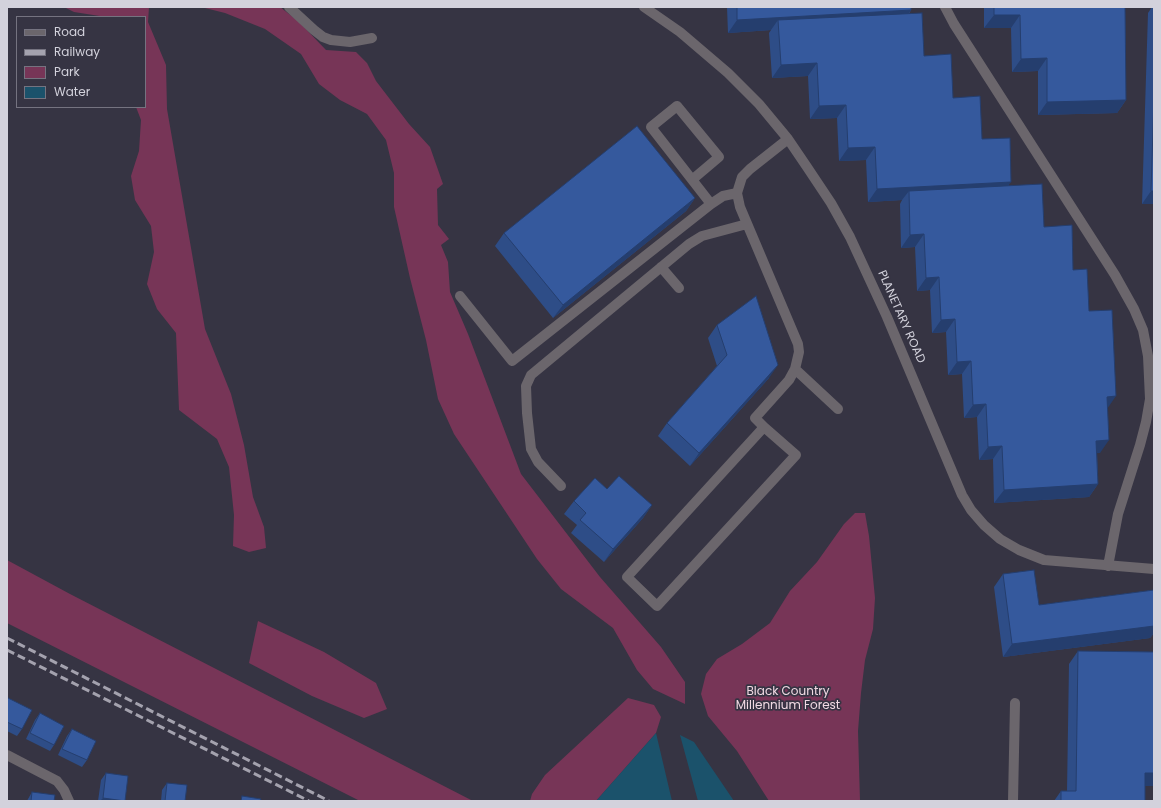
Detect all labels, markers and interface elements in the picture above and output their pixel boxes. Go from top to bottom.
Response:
legend [16,16,146,108]
text: Road [54,23,85,40]
text: Railway [54,43,100,60]
text: Park [54,63,80,80]
text: Water [54,83,90,100]
street label: PLANETARY ROAD [874,268,928,366]
park label: Black Country Millennium Forest [736,685,840,713]

